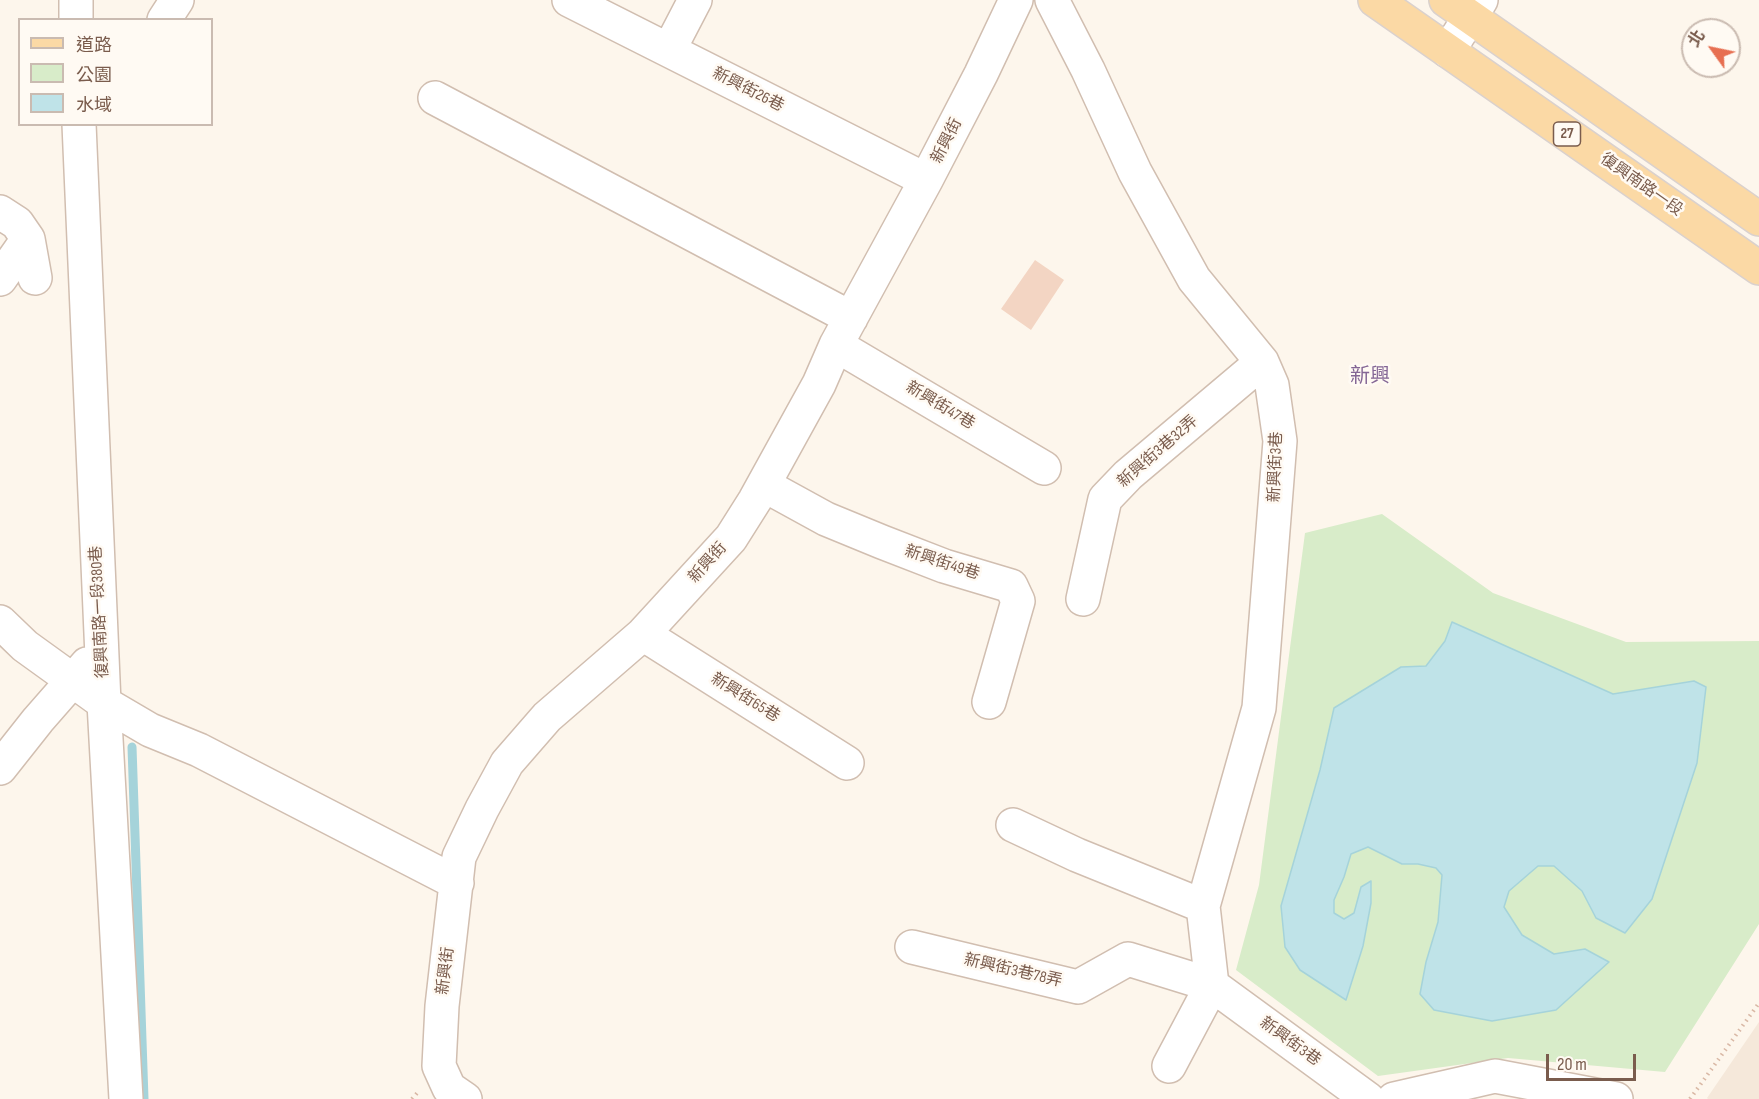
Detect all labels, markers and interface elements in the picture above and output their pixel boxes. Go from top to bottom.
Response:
legend [18,18,213,126]
north arrow [1681,18,1741,78]
text: 北 [1685,27,1709,51]
text: 道路 [76,35,112,56]
street label: 新興街26巷 [709,64,787,116]
text: 公園 [76,65,112,86]
text: 水域 [76,95,112,116]
street label: 新興街 [928,115,966,167]
road number: 27 [1554,122,1580,146]
street label: 復興南路一段 [1596,150,1686,220]
district label: 新興 [1350,365,1390,389]
street label: 新興街47巷 [902,378,978,434]
street label: 新興街3巷32弄 [1114,412,1202,492]
street label: 新興街3巷 [1265,431,1287,503]
street label: 新興街 [685,539,731,587]
street label: 新興街49巷 [902,542,982,584]
street label: 復興南路一段380巷 [87,545,113,679]
street label: 新興街65巷 [707,669,783,727]
street label: 新興街 [434,946,458,996]
street label: 新興街3巷78弄 [962,950,1064,992]
street label: 新興街3巷 [1256,1013,1324,1071]
scale bar [1549,1042,1639,1080]
text: 20 m [1557,1054,1587,1075]

